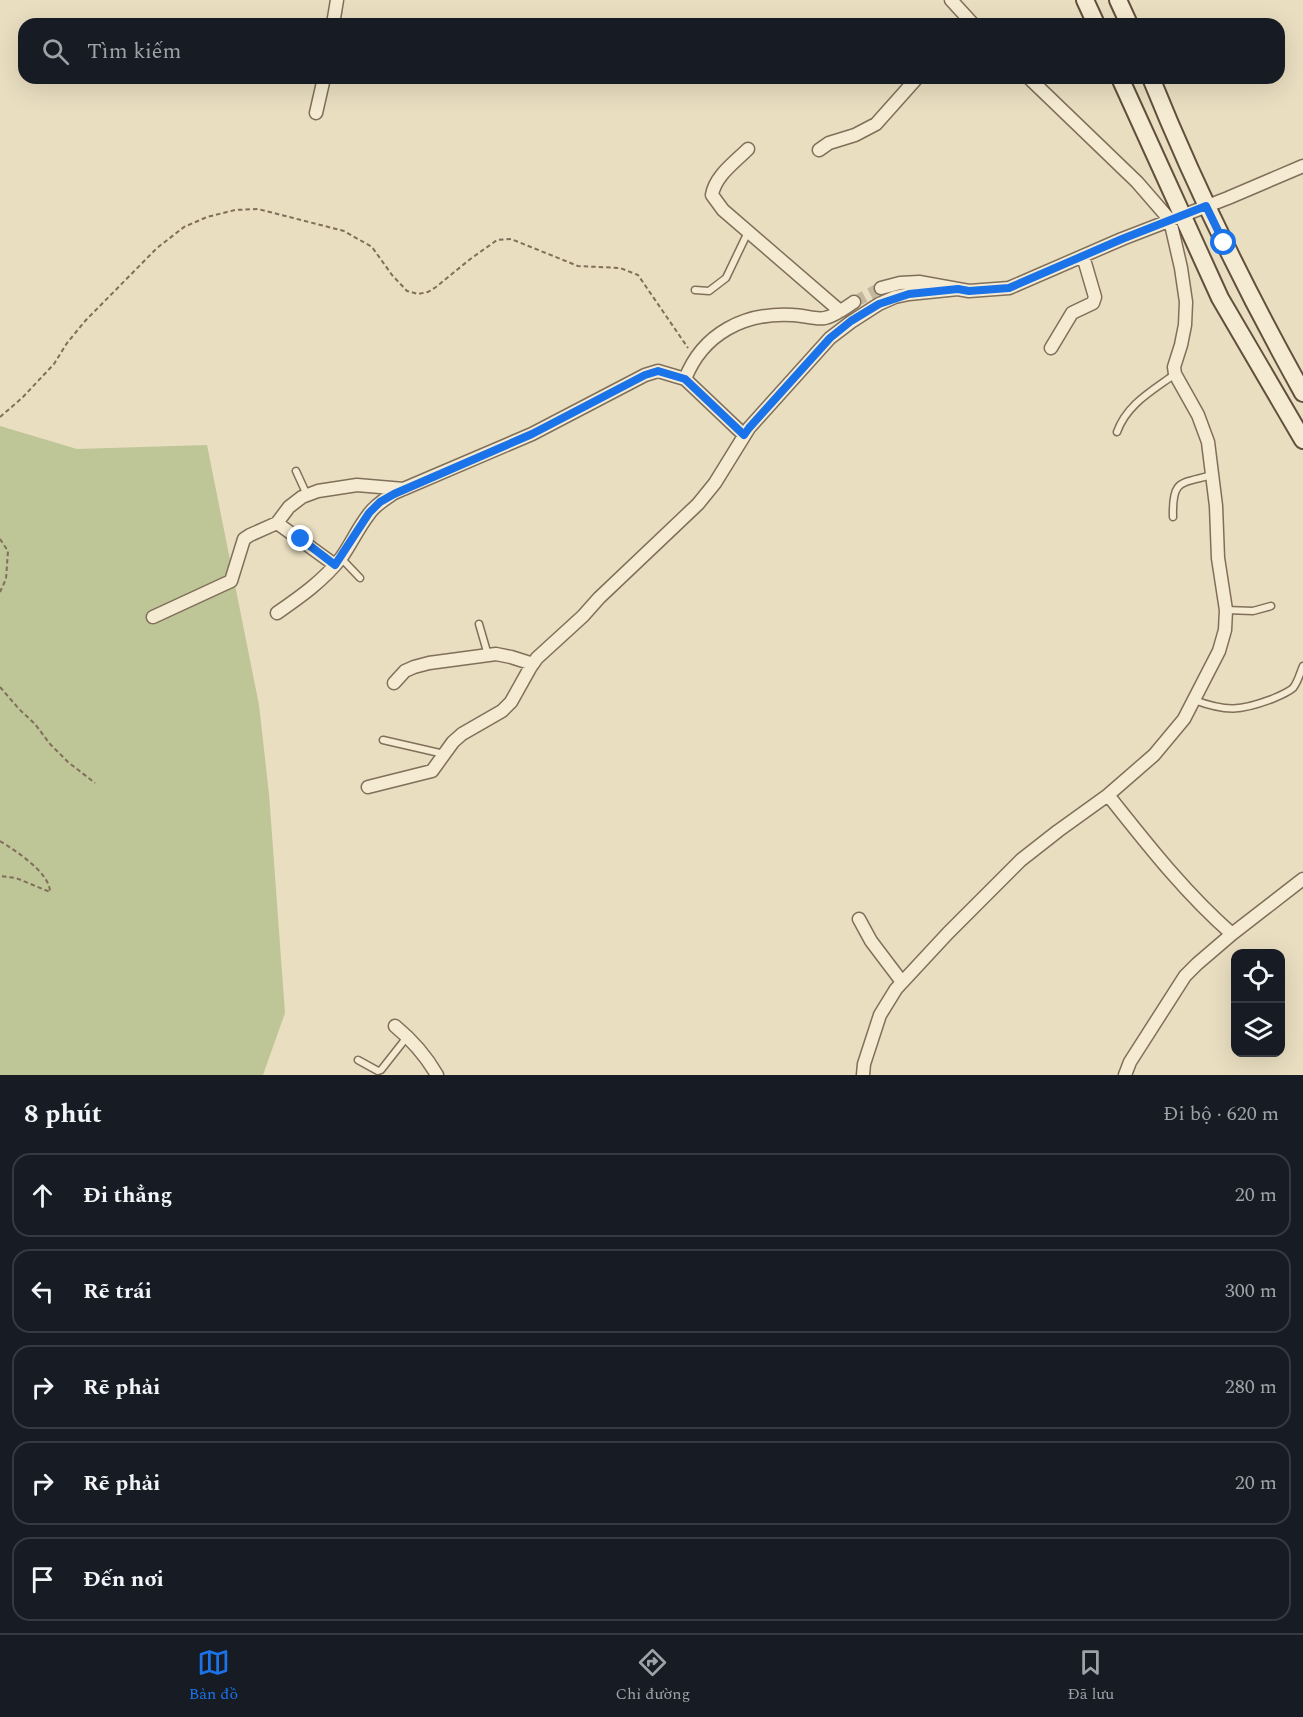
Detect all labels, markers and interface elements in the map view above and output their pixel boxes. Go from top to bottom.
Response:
search box [18,18,1285,84]
icon: search [39,35,72,68]
text: Tìm kiếm [87,35,181,68]
route start [1210,229,1236,255]
route end [287,525,313,551]
map controls [1231,949,1285,1057]
button: locate [1231,949,1285,1003]
button: layers [1231,1003,1285,1057]
text: 8 phút [24,1094,102,1134]
text: Đi bộ · 620 m [1163,1099,1279,1129]
icon: ahead [26,1179,59,1212]
text: Đi thẳng [83,1179,172,1212]
text: 20 m [1235,1180,1277,1210]
icon: left [26,1275,59,1308]
text: Rẽ trái [83,1275,152,1308]
text: 300 m [1225,1276,1277,1306]
icon: right [26,1371,59,1404]
text: Rẽ phải [83,1371,160,1404]
text: 280 m [1225,1372,1277,1402]
icon: right [26,1467,59,1500]
text: Rẽ phải [83,1467,160,1500]
text: 20 m [1235,1468,1277,1498]
icon: arrive [26,1563,59,1596]
text: Đến nơi [83,1563,164,1596]
tab: Bản đồ [189,1646,238,1706]
tab: Chỉ đường [615,1646,690,1706]
tab: Đã lưu [1067,1646,1114,1706]

